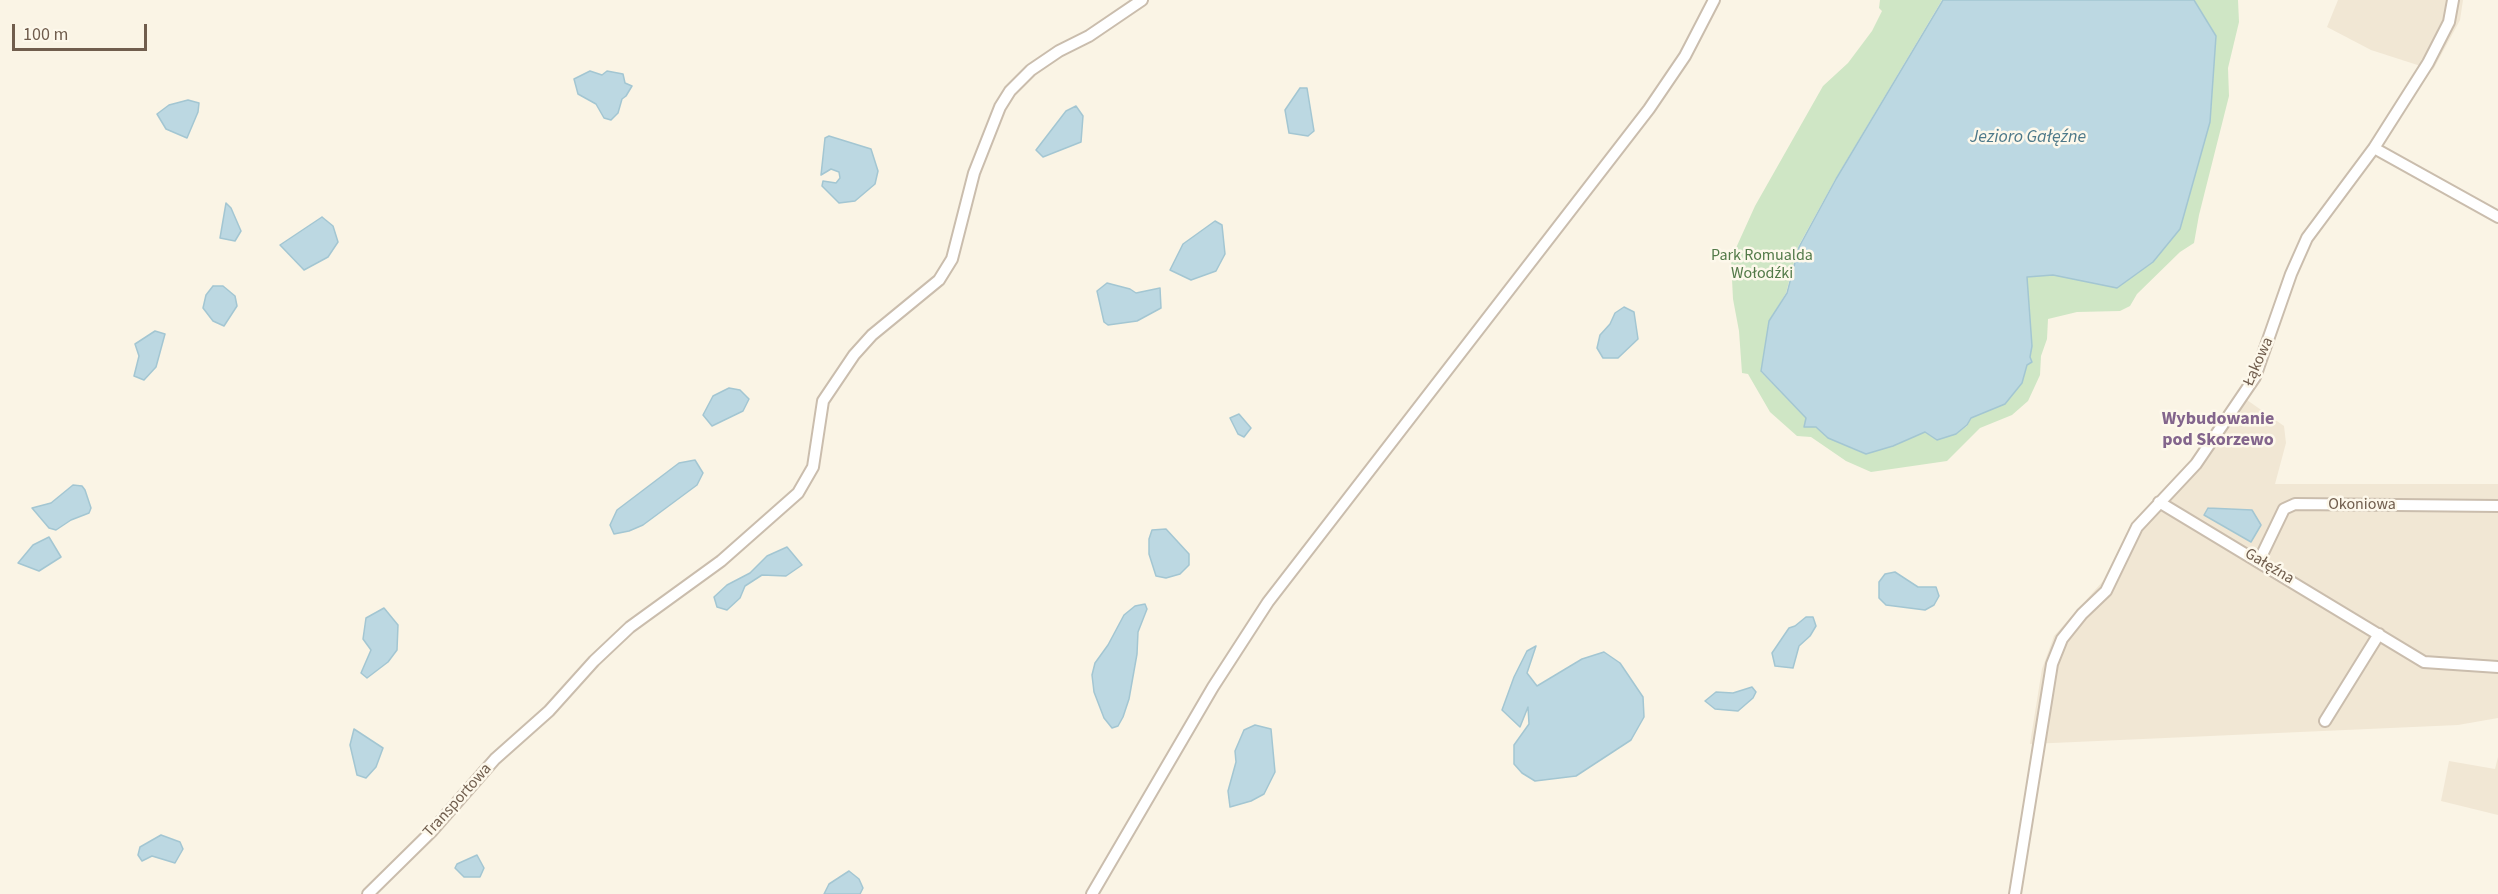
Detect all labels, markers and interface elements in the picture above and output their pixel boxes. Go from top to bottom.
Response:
scale bar [15,12,150,50]
text: 100 m [23,22,68,47]
water label: Jezioro Gałęźne [1970,127,2086,149]
park label: Park Romualda Wołodźki [1711,246,1813,284]
street label: Łąkowa [2240,334,2278,390]
district label: Wybudowanie pod Skorzewo [2162,409,2274,452]
street label: Okoniowa [2328,495,2396,515]
street label: Gałęźna [2241,545,2297,589]
street label: Transportowa [420,760,496,842]

